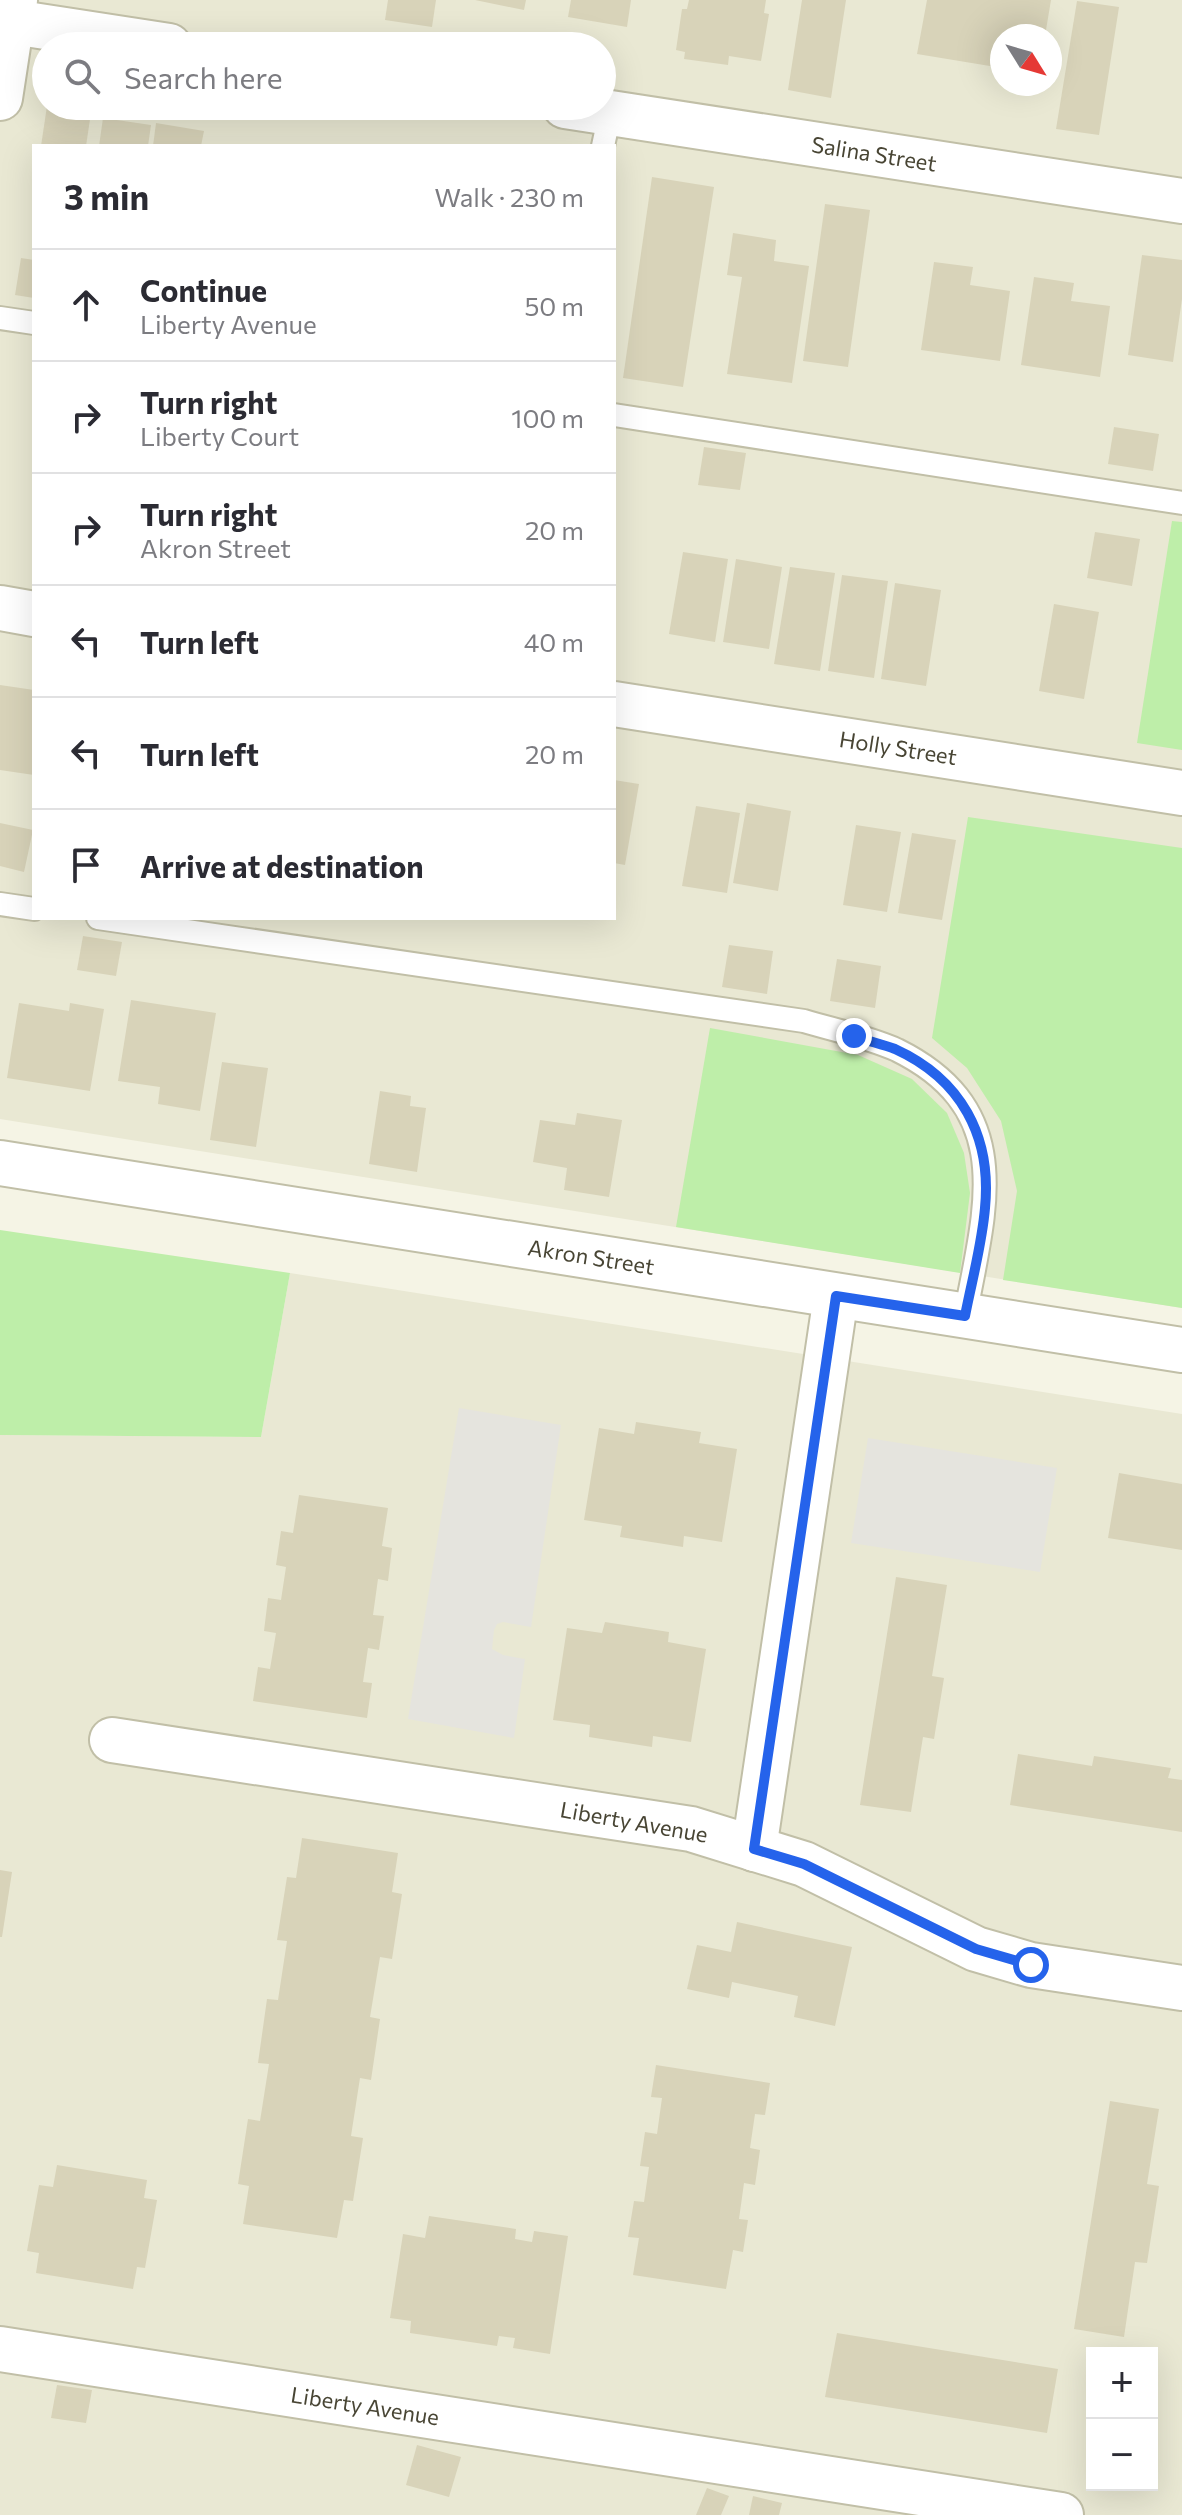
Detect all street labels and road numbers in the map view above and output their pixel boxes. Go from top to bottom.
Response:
street label: Salina Street [810,130,938,177]
street label: Holly Street [837,725,959,770]
street label: Akron Street [526,1233,656,1280]
street label: Liberty Avenue [558,1795,710,1848]
street label: Liberty Avenue [289,2380,441,2431]

